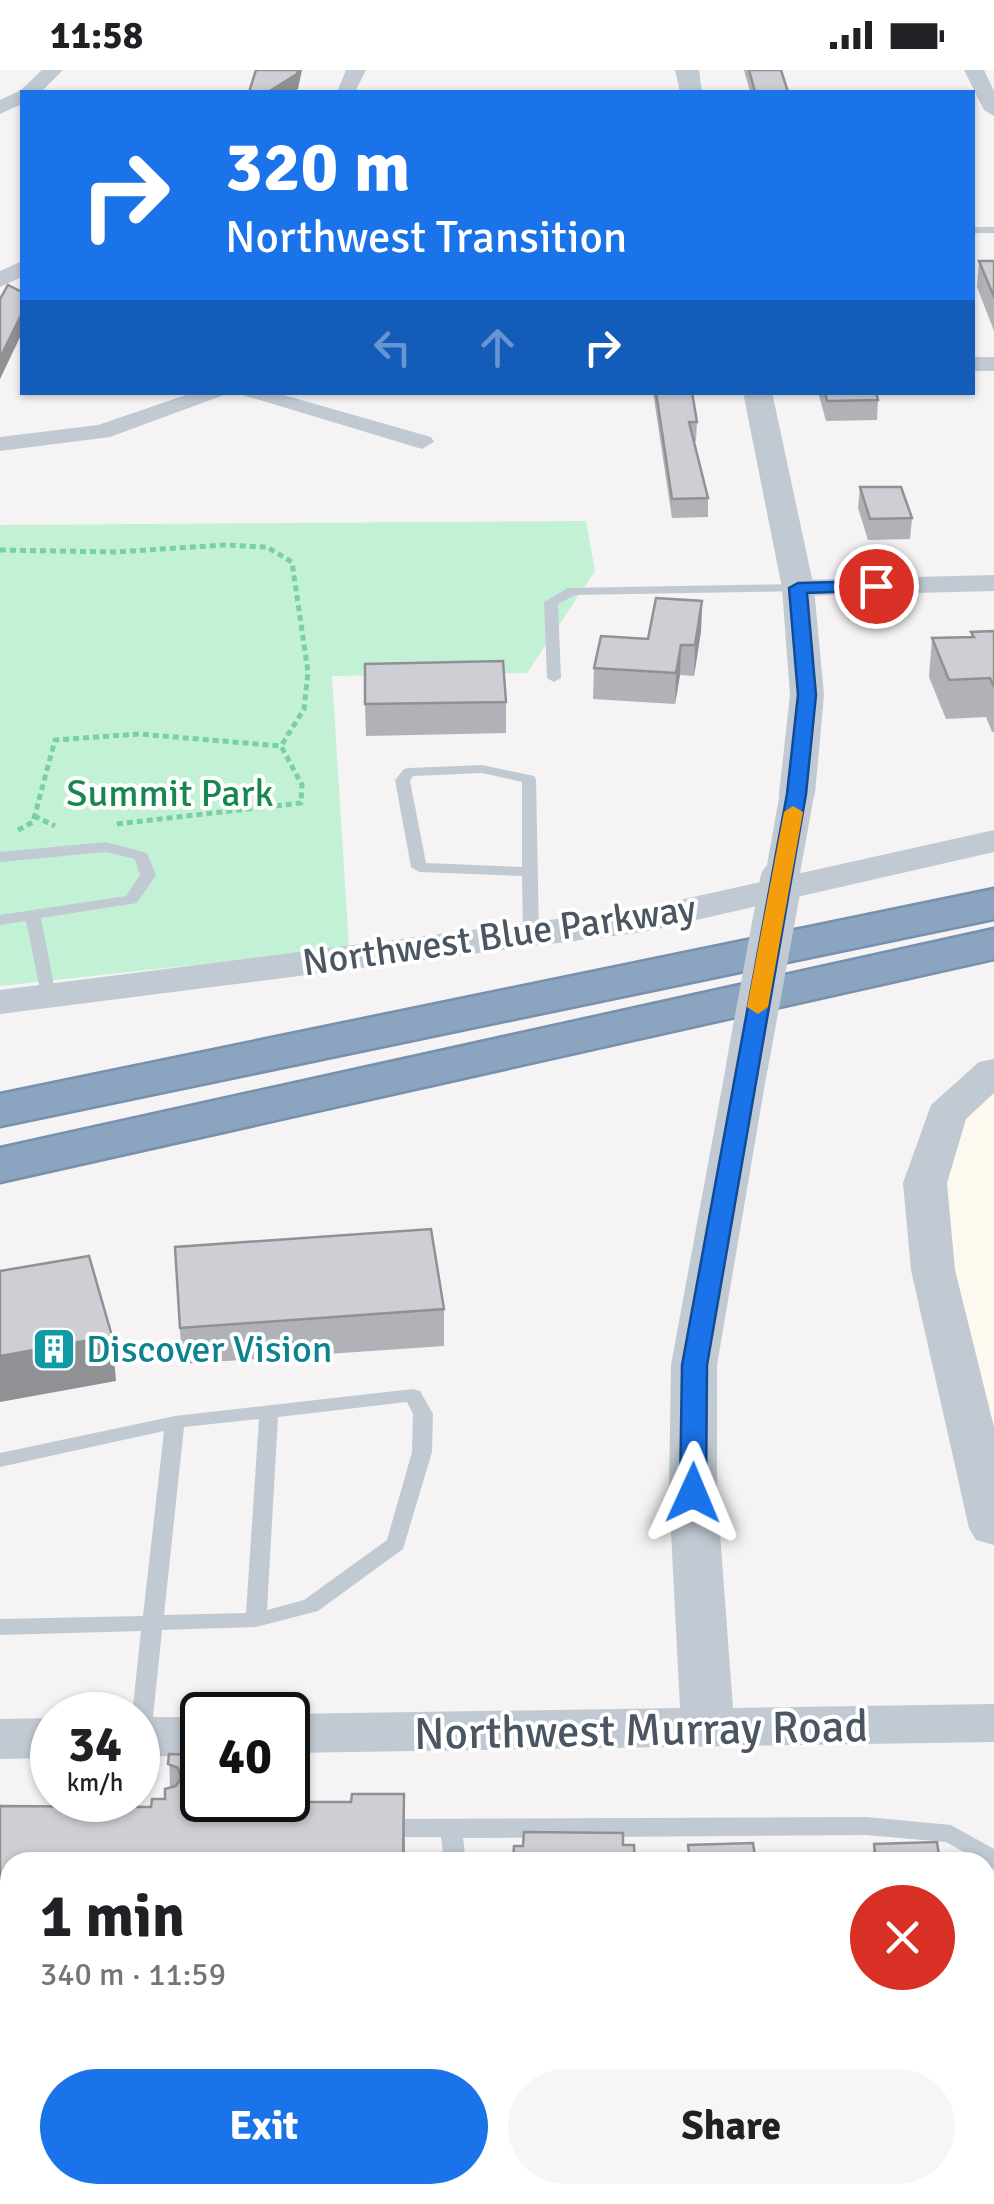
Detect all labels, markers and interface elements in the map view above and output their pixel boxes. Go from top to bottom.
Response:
text: 11:58 [50,12,143,59]
text: 320 m [225,124,410,210]
icon: right [60,130,190,260]
text: Northwest Transition [225,210,627,265]
icon: left [365,320,420,375]
icon: ahead [470,320,525,375]
icon: right [575,320,630,375]
pin [834,544,919,629]
icon: arrive [849,559,904,614]
park label: Summit Park [66,770,274,817]
street label: Northwest Blue Parkway [299,885,699,986]
building icon: Discover Vision [31,1326,77,1372]
place label: Discover Vision [86,1326,332,1373]
position arrow [641,1441,745,1545]
speed limit sign: 40 [180,1692,310,1822]
street label: Northwest Murray Road [414,1699,869,1762]
text: 34 [68,1714,122,1776]
text: km/h [67,1767,123,1798]
text: 1 min [40,1880,185,1954]
button: close [850,1885,955,1990]
text: 340 m · 11:59 [40,1955,226,1994]
button: Exit [40,2069,488,2184]
button: Share [508,2069,955,2184]

